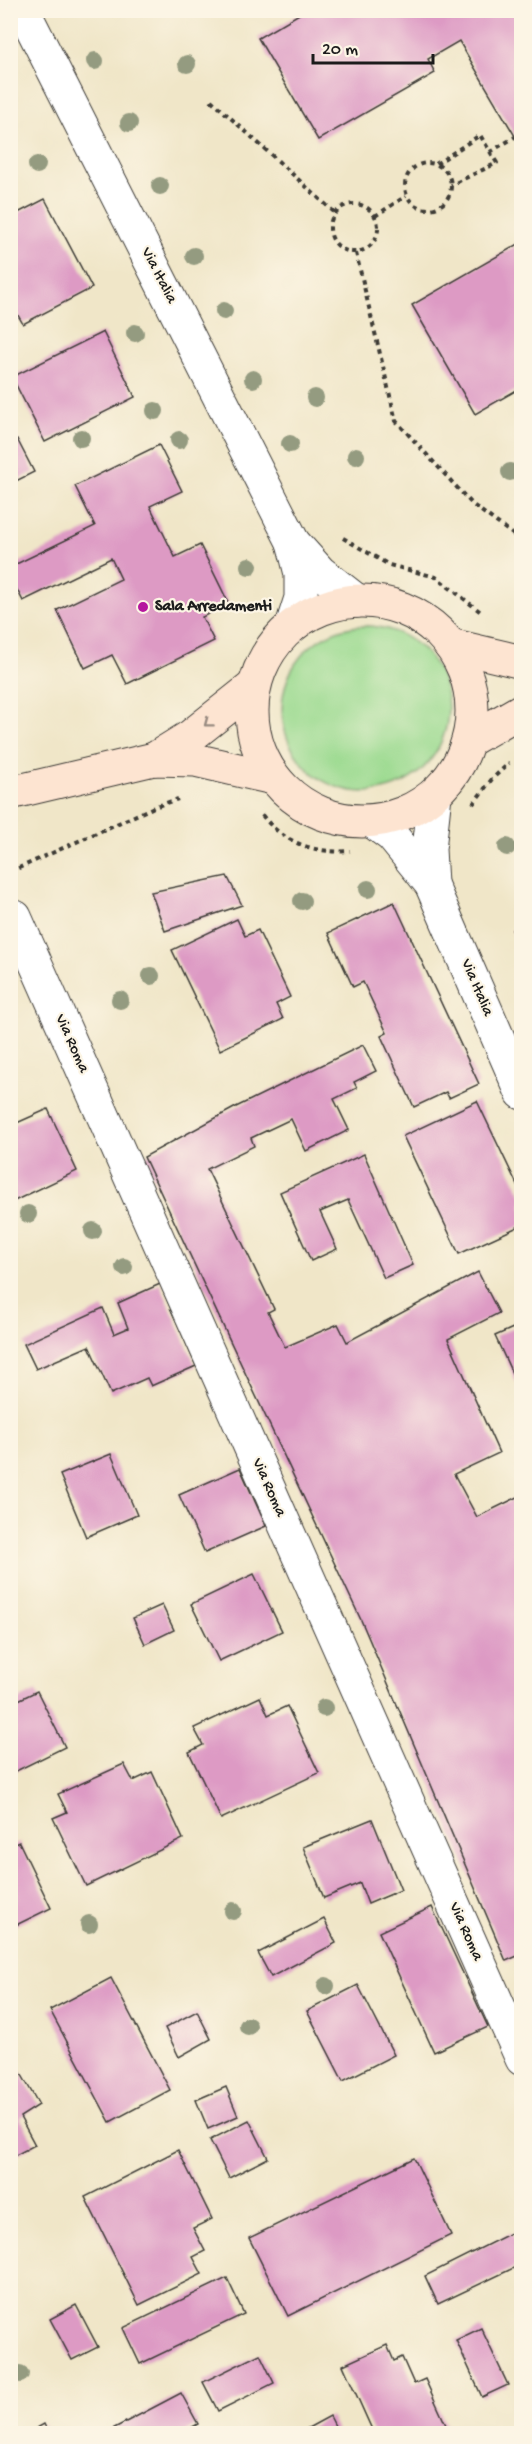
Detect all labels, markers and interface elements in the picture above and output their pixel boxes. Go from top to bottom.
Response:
scale bar [313,27,433,65]
text: 20 m [322,40,358,61]
street label: Via Italia [135,244,181,308]
place label: Sala Arredamenti [155,598,273,617]
marker: Sala Arredamenti [136,600,150,614]
one-way arrow [204,715,215,726]
street label: Via Italia [455,956,497,1020]
street label: Via Roma [49,1011,93,1077]
street label: Via Roma [246,1455,290,1521]
street label: Via Roma [443,1899,487,1965]

